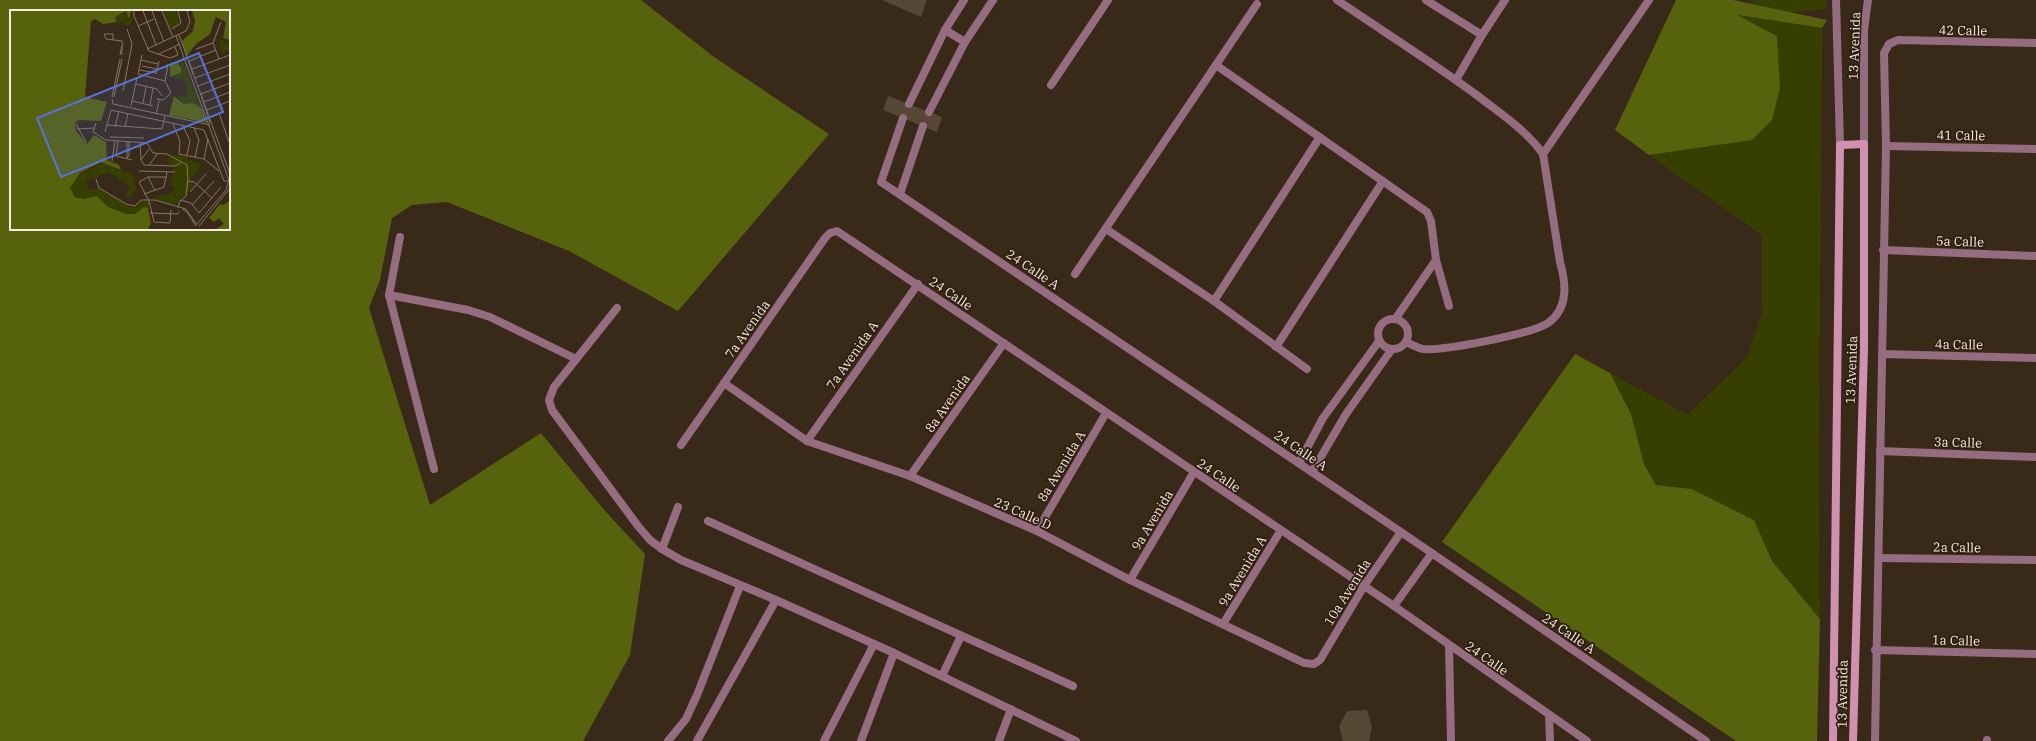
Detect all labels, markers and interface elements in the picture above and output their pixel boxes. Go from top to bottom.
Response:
inset map [10,10,230,230]
street label: 13 Avenida [1845,12,1864,80]
street label: 42 Calle [1938,22,1988,39]
street label: 41 Calle [1936,127,1986,144]
street label: 5a Calle [1936,232,1984,251]
street label: 24 Calle A [1003,245,1063,293]
street label: 24 Calle [926,273,976,314]
street label: 7a Avenida [721,297,774,362]
street label: 7a Avenida A [823,318,882,393]
street label: 13 Avenida [1842,336,1861,404]
street label: 4a Calle [1935,336,1983,353]
street label: 8a Avenida [921,371,974,436]
street label: 24 Calle A [1271,426,1331,474]
street label: 8a Avenida A [1034,428,1089,505]
street label: 3a Calle [1934,433,1982,452]
street label: 24 Calle [1194,455,1244,496]
street label: 9a Avenida [1128,487,1177,554]
street label: 23 Calle D [991,493,1054,534]
street label: 9a Avenida A [1215,533,1270,610]
street label: 2a Calle [1933,539,1981,556]
street label: 10a Avenida [1320,556,1375,629]
street label: 24 Calle A [1539,609,1599,657]
street label: 1a Calle [1932,631,1980,650]
street label: 24 Calle [1462,637,1512,679]
street label: 13 Avenida [1833,660,1852,728]

